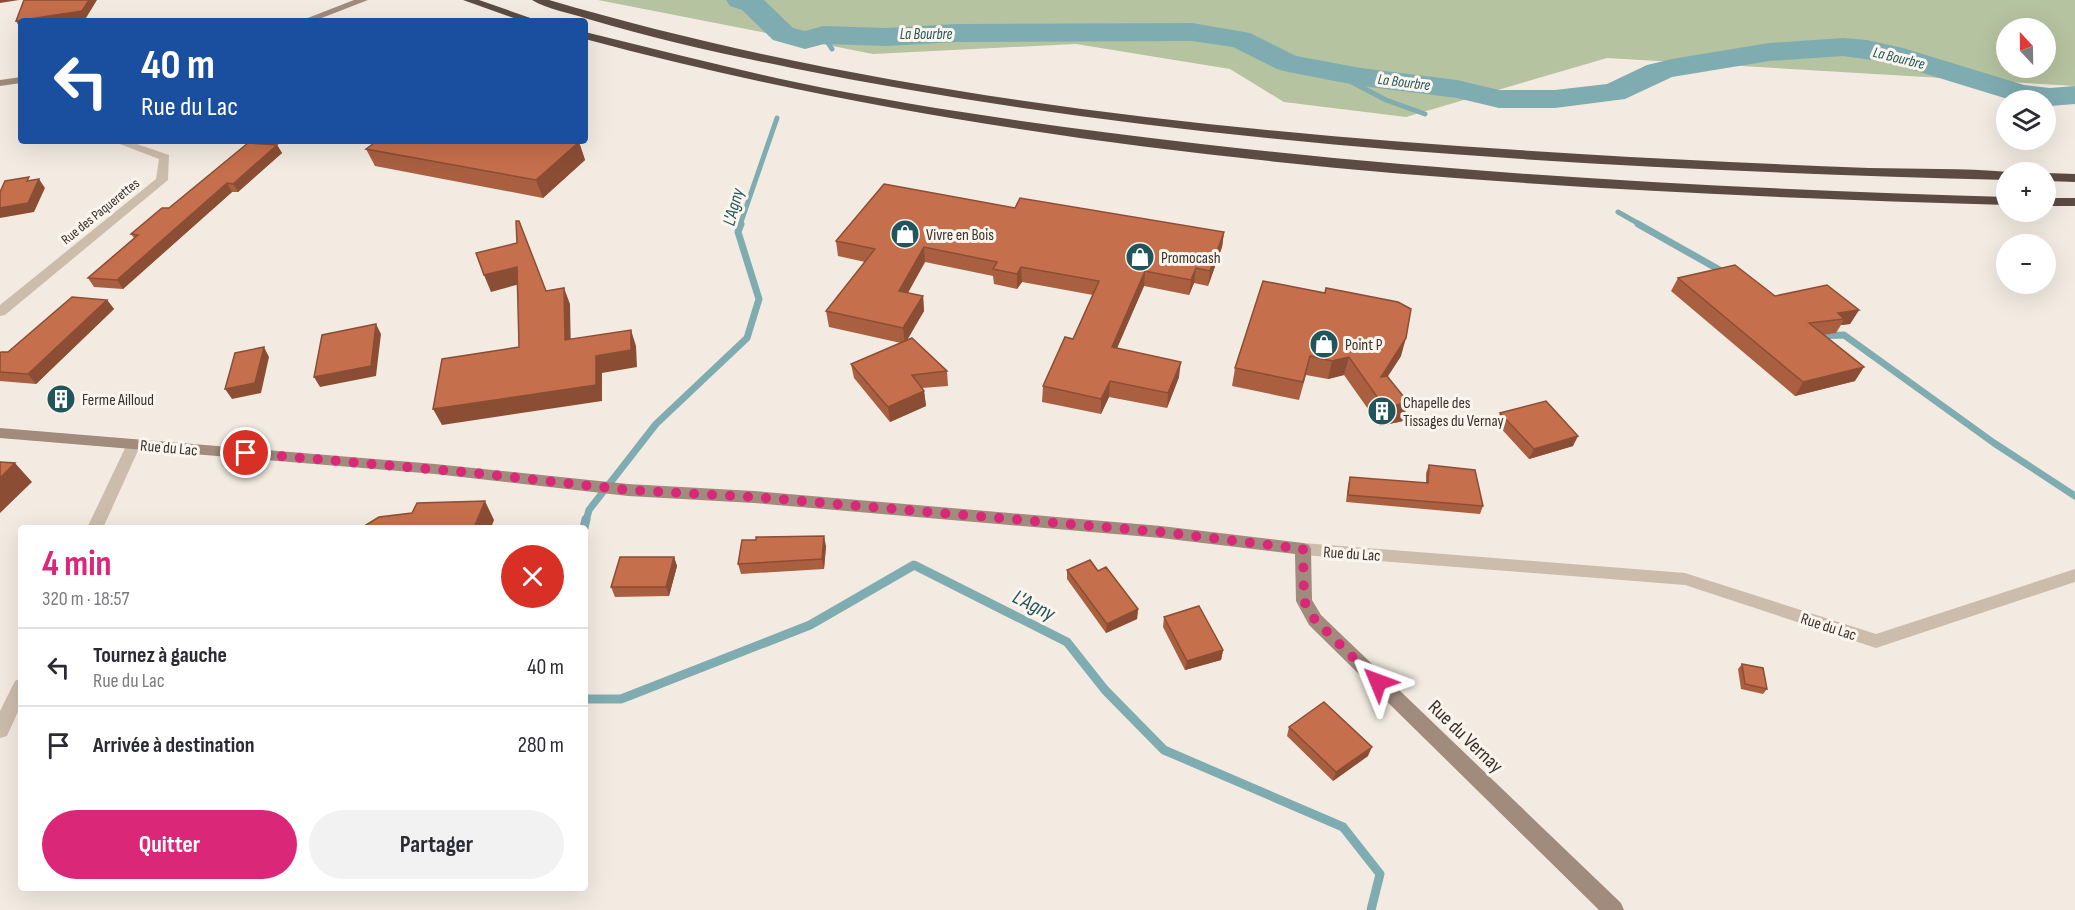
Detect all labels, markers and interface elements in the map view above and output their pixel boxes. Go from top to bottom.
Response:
north arrow [1996,18,2056,78]
map controls [1996,18,2056,294]
water label: La Bourbre [900,25,952,44]
text: 40 m [141,40,215,91]
icon: left [42,42,120,120]
water label: La Bourbre [1871,43,1927,74]
water label: La Bourbre [1377,70,1431,95]
button: layers [1996,90,2056,150]
text: Rue du Lac [141,91,238,123]
button: + [1996,162,2056,222]
street label: Rue des Paquerettes [58,175,143,248]
water label: L'Agny [718,185,749,228]
shop icon: Vivre en Bois [889,218,921,250]
place label: Vivre en Bois [926,226,994,245]
button: − [1996,234,2056,294]
shop icon: Promocash [1124,241,1156,273]
place label: Promocash [1161,249,1221,268]
shop icon: Point P [1308,328,1340,360]
place label: Point P [1345,336,1383,355]
building icon: Ferme Ailloud [45,383,77,415]
place label: Ferme Ailloud [82,391,154,410]
place label: Chapelle des Tissages du Vernay [1403,394,1504,431]
building icon: Chapelle des Tissages du Vernay [1366,395,1398,427]
pin [220,427,271,478]
icon: arrive [229,436,262,469]
street label: Rue du Lac [139,437,198,460]
text: 4 min [42,543,112,586]
street label: Rue du Lac [1323,543,1381,566]
button: close [501,545,564,608]
water label: L'Agny [1009,584,1060,627]
text: 320 m · 18:57 [42,587,129,611]
street label: Rue du Lac [1798,610,1859,645]
text: Tournez à gauche [93,642,227,669]
position arrow [1346,650,1410,714]
icon: left [42,651,75,684]
text: 40 m [527,654,564,681]
text: Rue du Lac [93,669,165,693]
street label: Rue du Vernay [1423,695,1508,778]
icon: arrive [42,729,75,762]
text: Arrivée à destination [93,732,255,759]
text: 280 m [518,732,564,759]
button: Quitter [42,810,297,879]
button: Partager [309,810,564,879]

